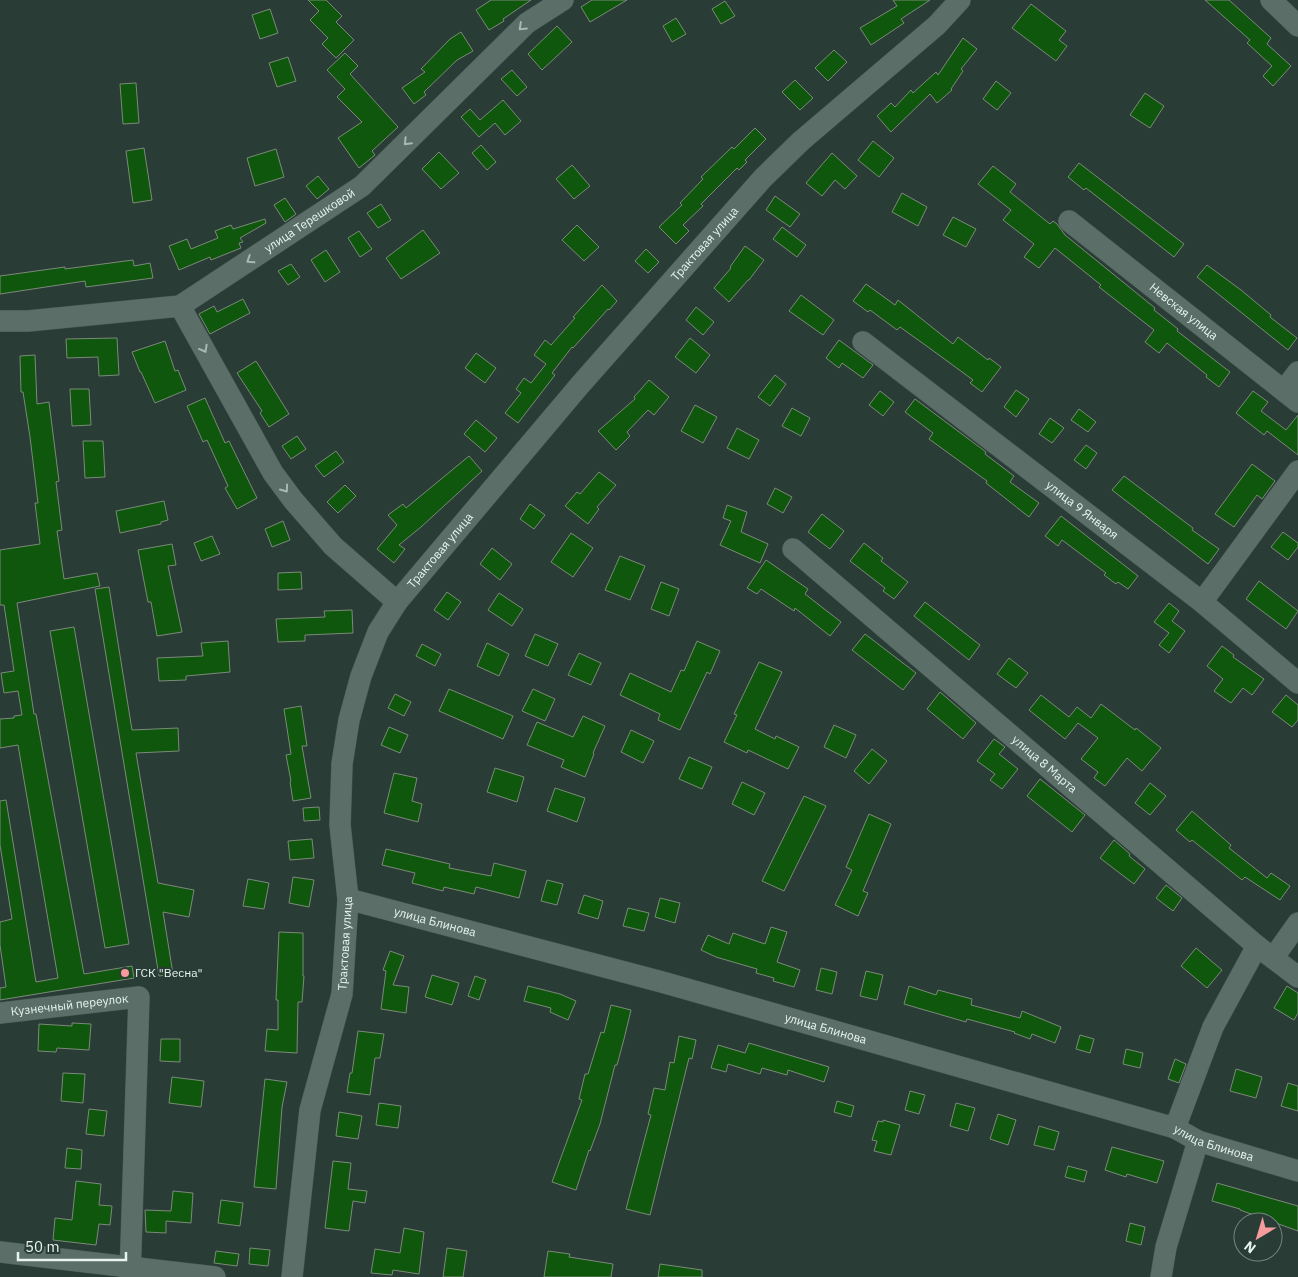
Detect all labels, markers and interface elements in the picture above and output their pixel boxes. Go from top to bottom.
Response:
one-way arrow [519,21,528,30]
one-way arrow [404,136,413,145]
street label: улица Терешковой [261,185,358,255]
street label: Трактовая улица [668,203,742,284]
one-way arrow [246,254,256,263]
street label: Невская улица [1147,279,1222,343]
one-way arrow [198,343,208,352]
street label: улица 9 Января [1043,477,1122,542]
one-way arrow [279,483,288,493]
street label: Трактовая улица [404,509,476,591]
street label: улица 8 Марта [1009,732,1081,796]
street label: Трактовая улица [334,895,355,991]
street label: улица Блинова [392,903,478,940]
place label: ГСК "Весна" [135,965,203,980]
marker: ГСК "Весна" [119,967,131,979]
street label: Кузнечный переулок [10,990,130,1019]
street label: улица Блинова [783,1009,869,1047]
street label: улица Блинова [1171,1121,1256,1164]
north arrow [1233,1212,1283,1262]
scale bar [18,1230,125,1262]
text: 50 m [25,1237,60,1256]
text: N [1240,1237,1260,1257]

